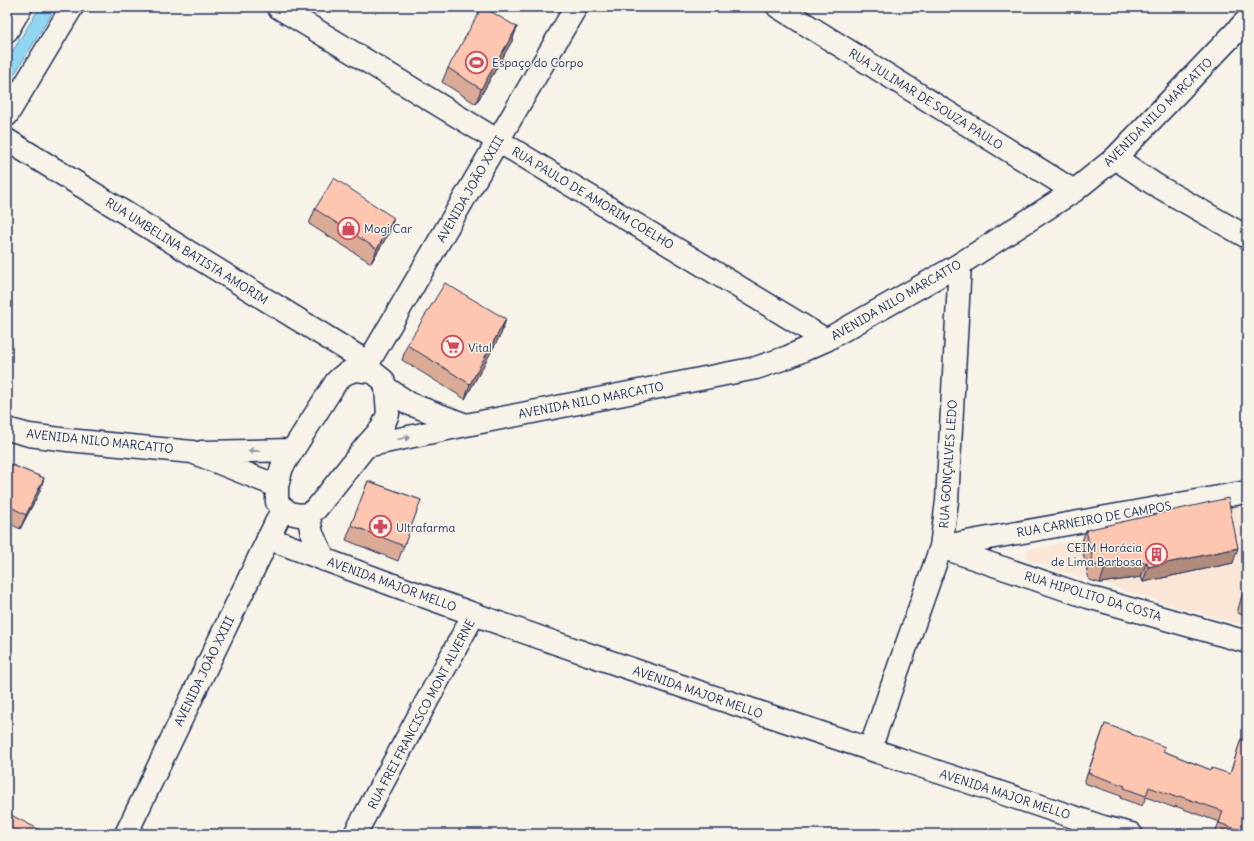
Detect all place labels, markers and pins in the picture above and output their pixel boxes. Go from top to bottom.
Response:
sports icon: Espaço do Corpo [464,49,490,75]
place label: Espaço do Corpo [492,55,584,70]
shop icon: Mogi Car [335,215,361,241]
place label: Mogi Car [364,221,412,236]
supermarket icon: Vital [439,334,465,360]
place label: Vital [468,340,492,355]
pharmacy icon: Ultrafarma [368,514,394,540]
place label: Ultrafarma [396,520,456,535]
place label: CEIM Horácia de Lima Barbosa [1051,540,1142,569]
building icon: CEIM Horácia de Lima Barbosa [1144,541,1170,567]

